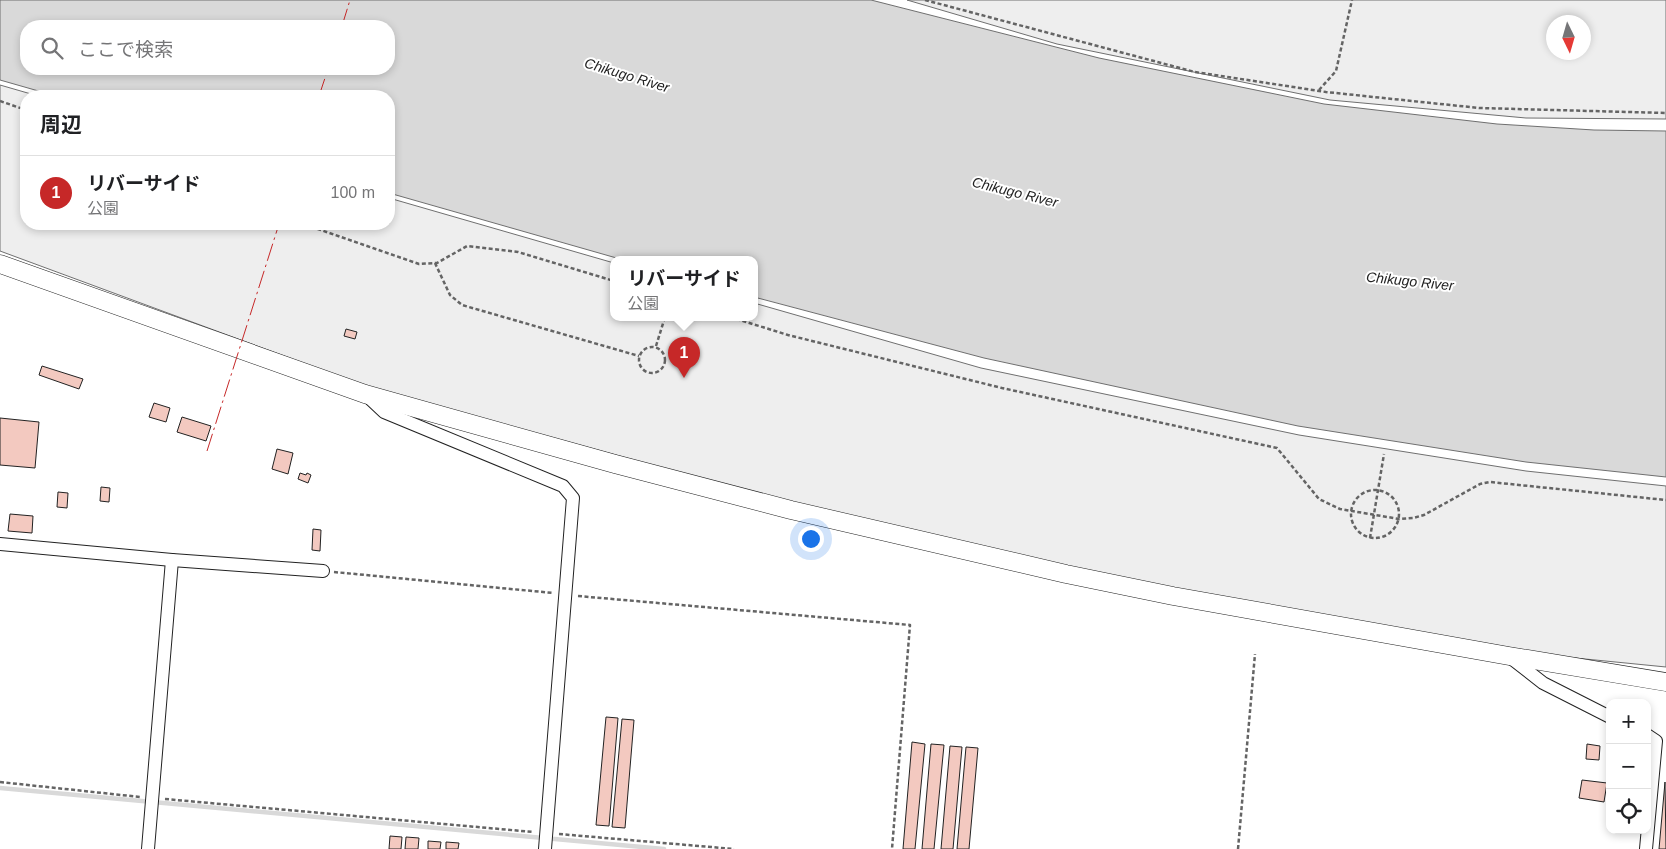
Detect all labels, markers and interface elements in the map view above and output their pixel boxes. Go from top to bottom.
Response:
north arrow [1546,15,1591,60]
search box [20,20,395,75]
icon: search [38,34,66,62]
text: ここで検索 [78,39,173,60]
water label: Chikugo River [583,54,673,96]
text: 周辺 [40,113,82,136]
text: リバーサイド [87,173,201,194]
water label: Chikugo River [970,174,1061,211]
text: 1 [52,184,60,201]
text: 100 m [331,184,375,201]
text: 公園 [87,200,119,217]
popup [610,256,758,321]
text: リバーサイド [627,268,741,289]
water label: Chikugo River [1365,268,1456,294]
text: 公園 [627,295,659,312]
pin: 1 [668,337,700,378]
your location [798,526,824,552]
map controls [1606,699,1651,834]
button: + [1606,699,1651,744]
button: − [1606,744,1651,789]
button: locate [1606,789,1651,834]

